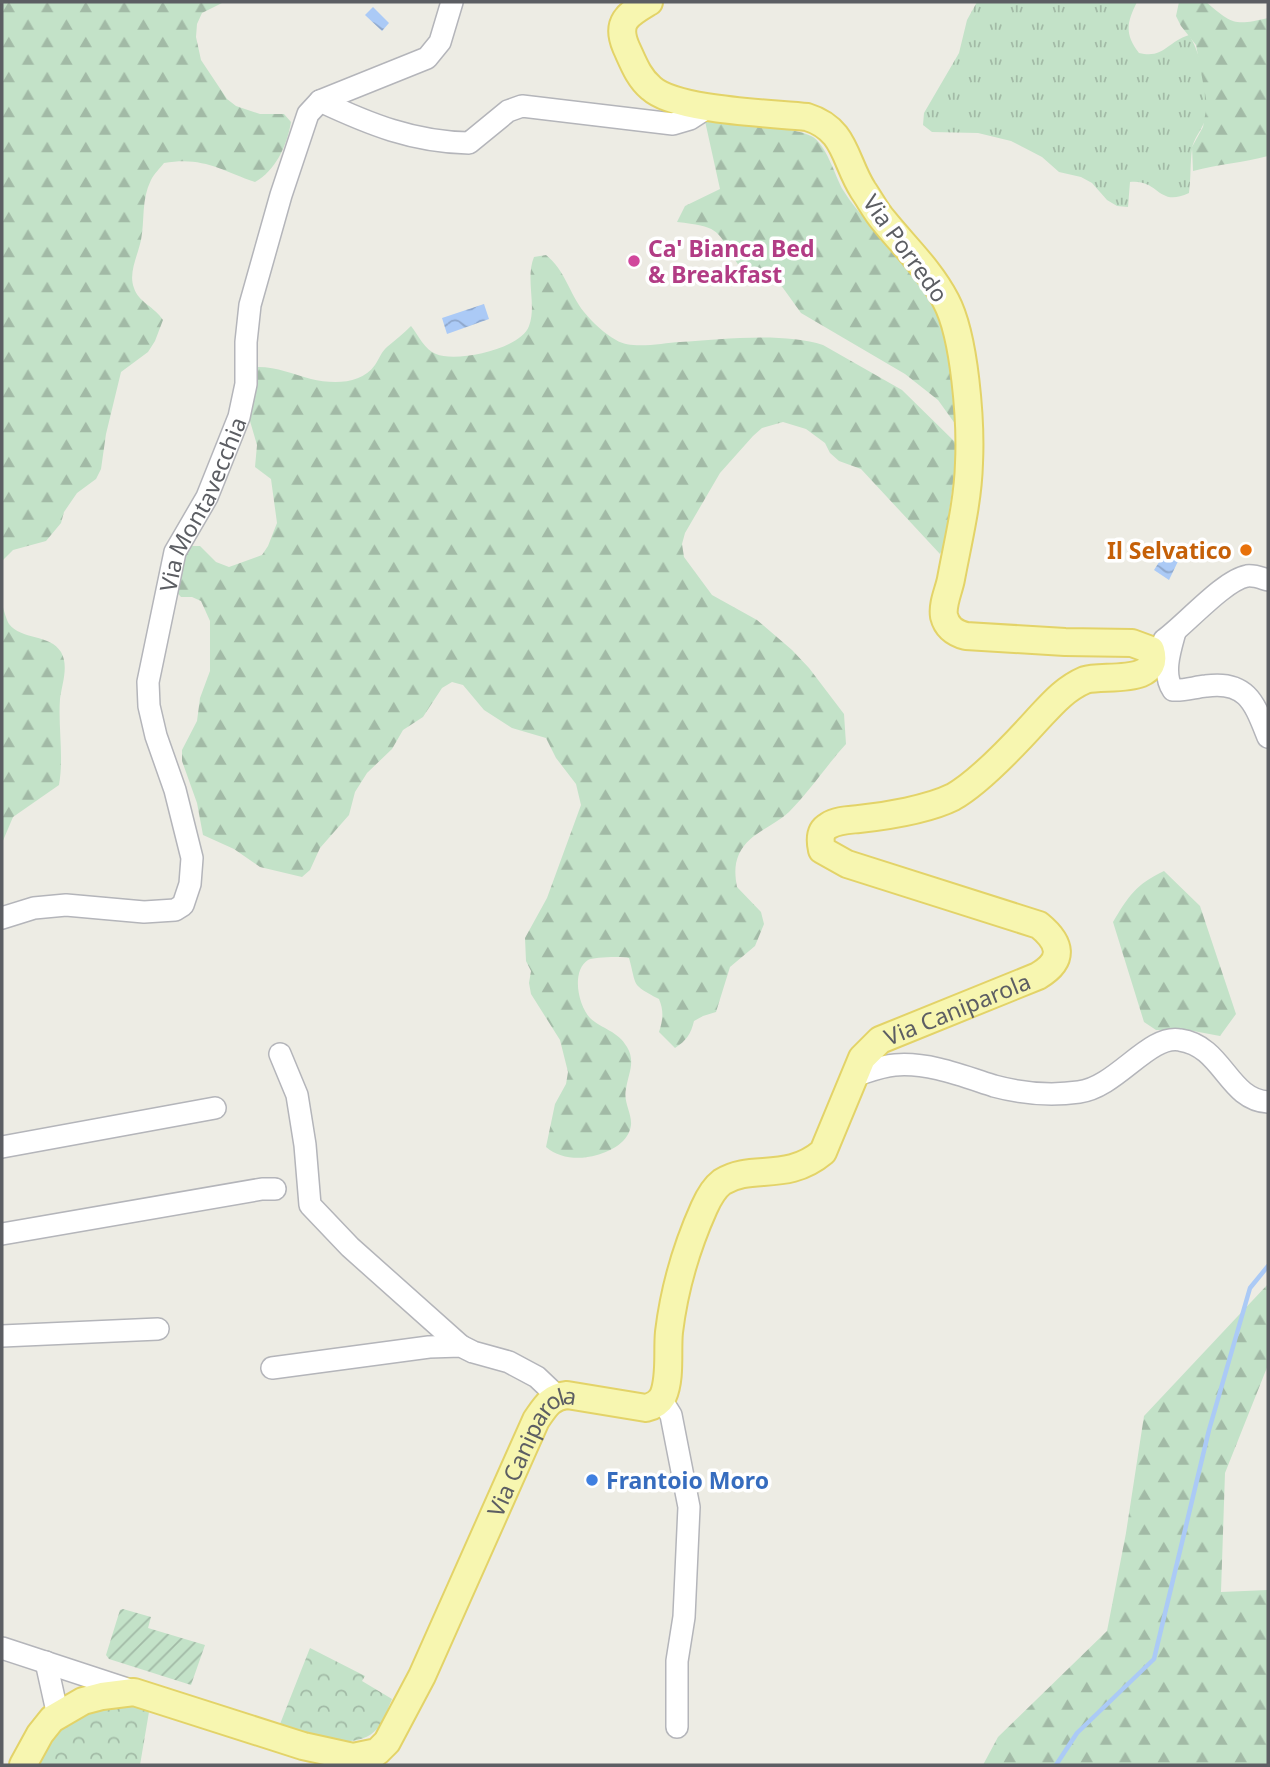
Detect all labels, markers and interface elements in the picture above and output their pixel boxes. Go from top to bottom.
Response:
street label: Via Porredo [856,188,956,308]
place label: Ca' Bianca Bed & Breakfast [648,232,815,290]
marker: Ca' Bianca Bed & Breakfast [626,253,642,269]
street label: Via Montavecchia [151,412,253,594]
place label: Il Selvatico [1107,534,1232,566]
marker: Il Selvatico [1238,542,1254,558]
street label: Via Caniparola [879,965,1035,1053]
street label: Via Caniparola [479,1379,579,1522]
place label: Frantoio Moro [606,1464,769,1496]
marker: Frantoio Moro [584,1472,600,1488]

